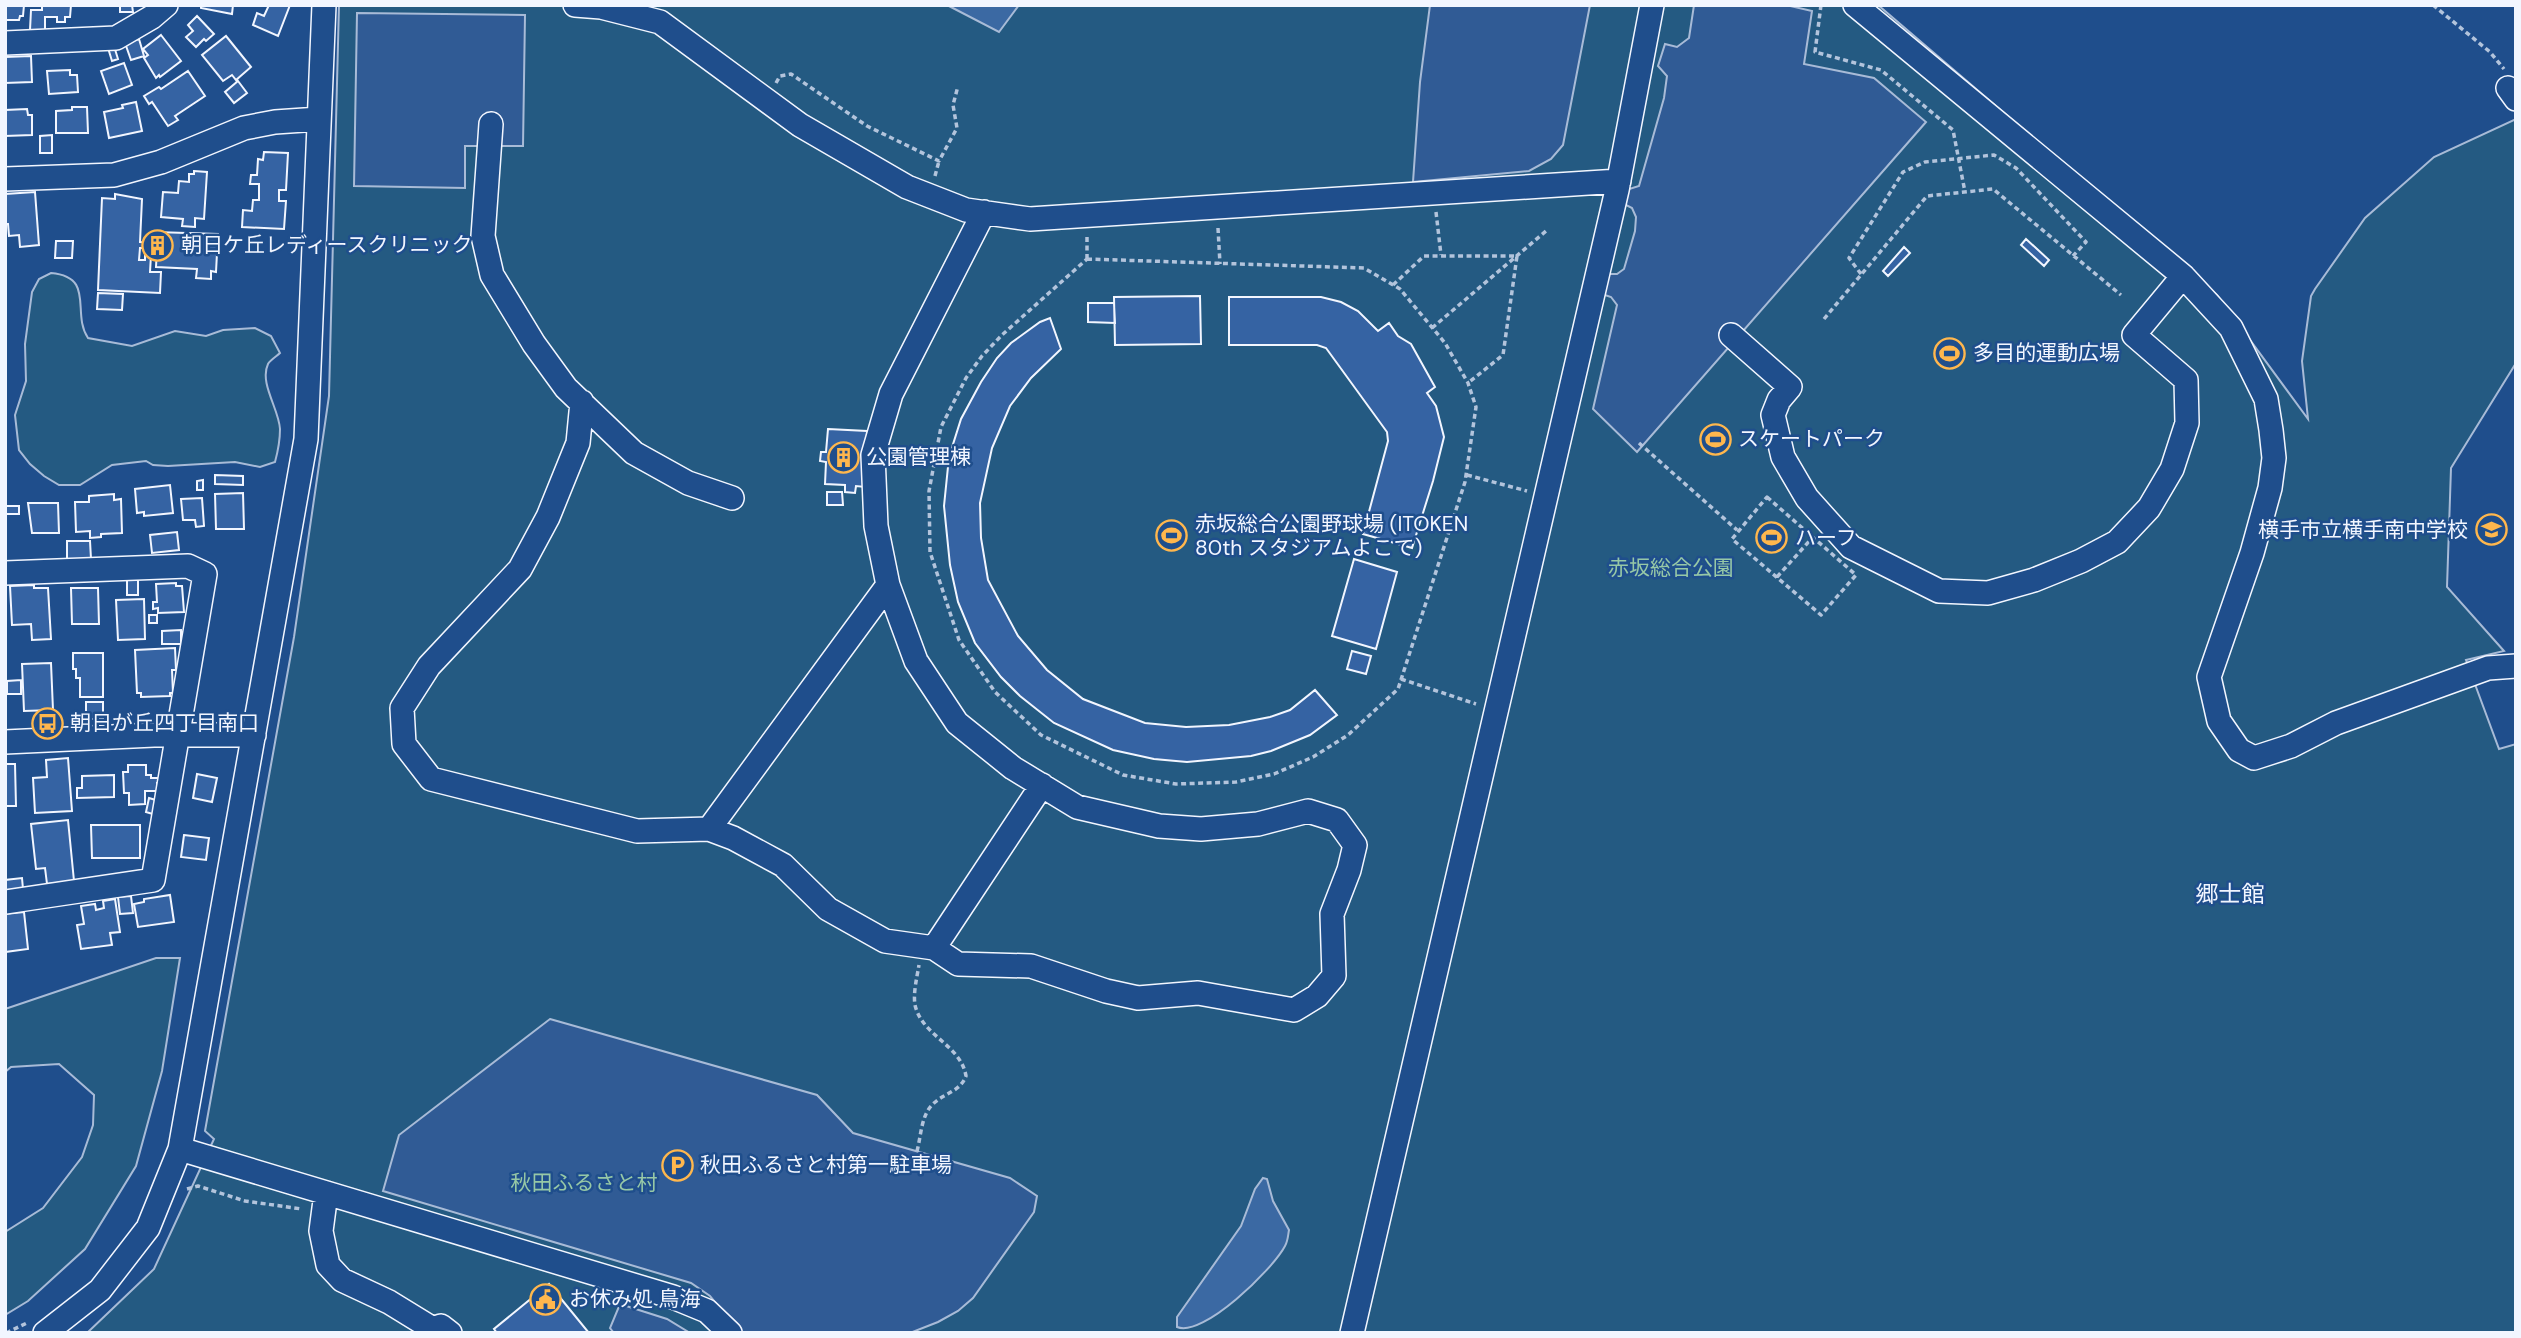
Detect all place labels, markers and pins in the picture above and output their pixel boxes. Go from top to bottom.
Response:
building icon: 朝日ケ丘レディースクリニック [141,228,175,262]
place label: 朝日ケ丘レディースクリニック [181,231,472,259]
sports icon: 多目的運動広場 [1933,336,1967,370]
place label: 多目的運動広場 [1973,339,2120,367]
sports icon: スケートパーク [1698,422,1732,456]
place label: スケートパーク [1738,425,1885,453]
building icon: 公園管理棟 [826,440,860,474]
place label: 公園管理棟 [866,443,971,471]
place label: 赤坂総合公園野球場 (ITOKEN 80th スタジアムよこて) [1195,510,1468,562]
school or university icon: 横手市立横手南中学校 [2474,513,2508,547]
place label: 横手市立横手南中学校 [2258,516,2468,544]
sports icon: 赤坂総合公園野球場 (ITOKEN 80th スタジアムよこて) [1155,519,1189,553]
sports icon: ハーフ [1755,521,1789,555]
place label: ハーフ [1795,524,1857,552]
bus stop icon: 朝日が丘四丁目南口 [30,706,64,740]
place label: 朝日が丘四丁目南口 [70,709,259,737]
parking icon: 秋田ふるさと村第一駐車場 [660,1148,694,1182]
place label: 秋田ふるさと村第一駐車場 [700,1151,952,1179]
public building icon: お休み処 鳥海 [529,1282,563,1316]
place label: お休み処 鳥海 [569,1285,701,1313]

